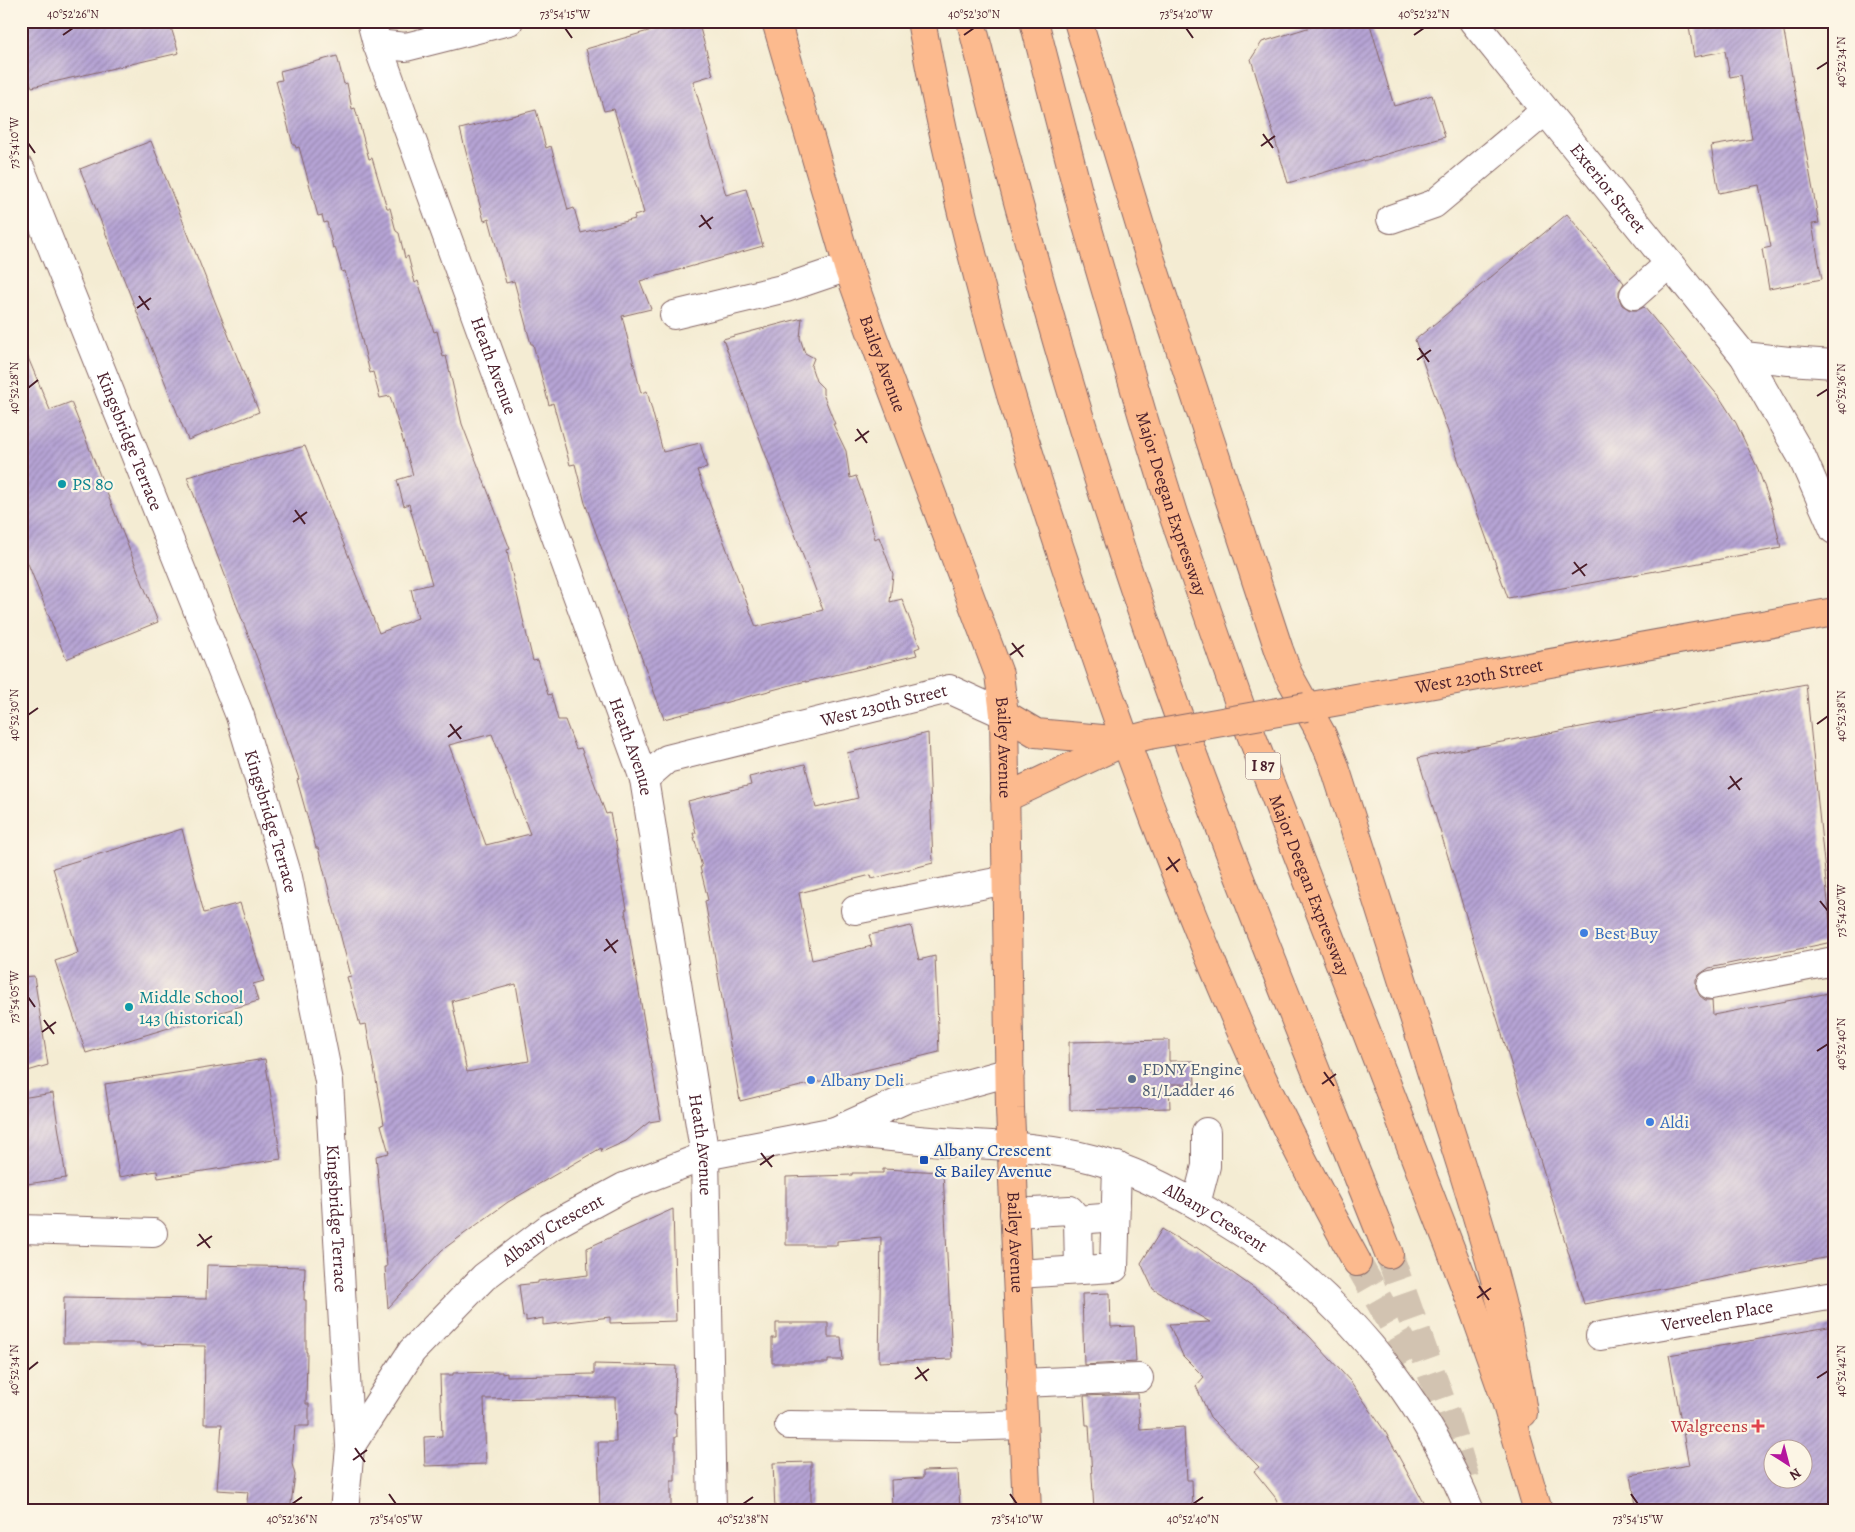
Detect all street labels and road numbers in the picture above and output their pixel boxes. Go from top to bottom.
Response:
street label: Exterior Street [1565,138,1652,238]
street label: Bailey Avenue [854,312,912,416]
street label: Heath Avenue [465,313,523,418]
street label: Kingsbridge Terrace [91,368,168,514]
street label: Major Deegan Expressway [1130,408,1213,600]
street label: West 230th Street [1412,653,1545,699]
street label: West 230th Street [817,678,950,733]
street label: Heath Avenue [603,694,658,797]
street label: Bailey Avenue [990,695,1017,798]
street label: Kingsbridge Terrace [239,747,303,895]
road number: I 87 [1246,752,1280,779]
street label: Major Deegan Expressway [1263,791,1356,981]
street label: Heath Avenue [683,1092,718,1196]
street label: Kingsbridge Terrace [321,1144,353,1293]
street label: Albany Crescent [1159,1176,1273,1258]
street label: Albany Crescent [496,1188,608,1272]
street label: Bailey Avenue [1001,1191,1030,1294]
street label: Verveelen Place [1659,1294,1775,1337]

